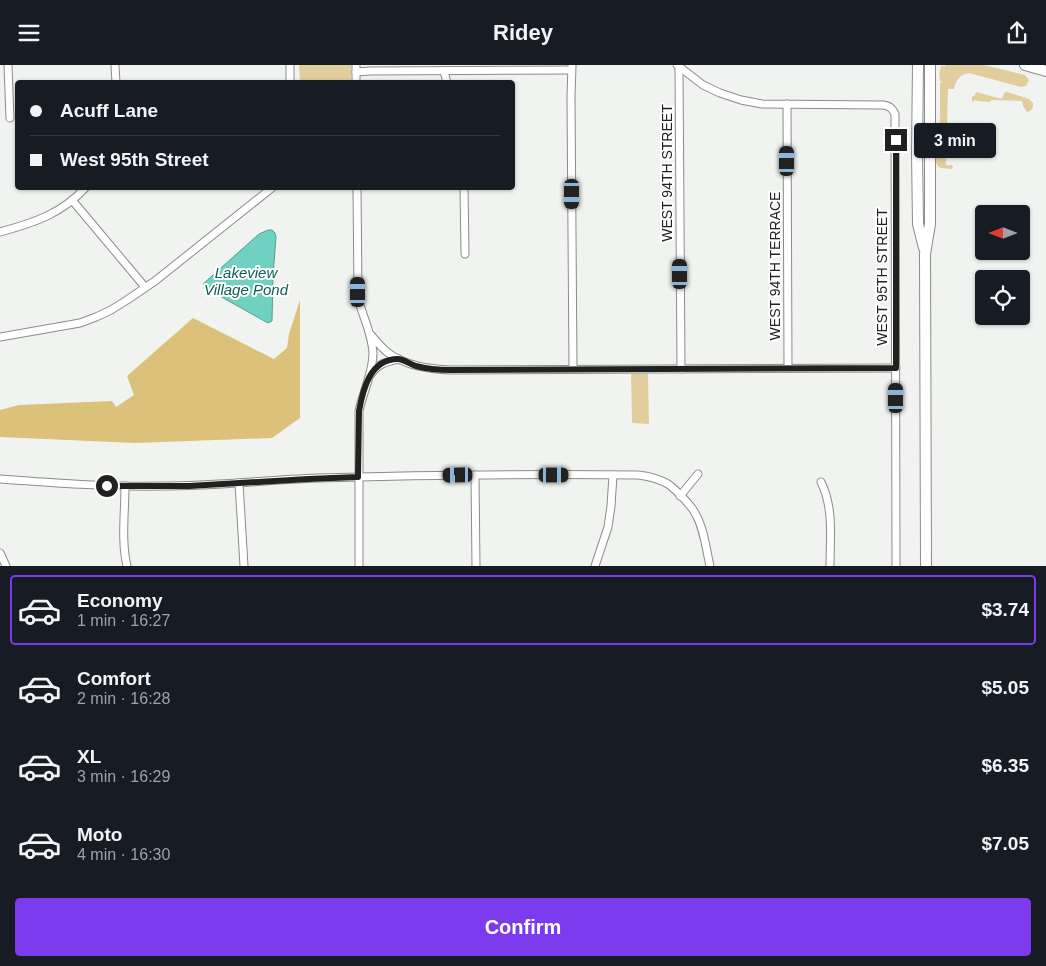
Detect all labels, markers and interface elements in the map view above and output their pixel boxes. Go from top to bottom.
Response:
icon: menu [15,19,43,47]
icon: share [1003,19,1031,47]
text: Ridey [493,20,553,45]
text: Acuff Lane [60,100,158,121]
street label: WEST 94TH STREET [659,104,675,242]
callout: 3 min [914,123,996,157]
route end [885,129,907,151]
text: 3 min [934,132,976,149]
car [779,146,794,176]
text: West 95th Street [60,149,209,170]
car [564,179,579,209]
street label: WEST 94TH TERRACE [767,192,783,340]
north arrow [975,205,1030,260]
map controls [975,205,1030,325]
street label: WEST 95TH STREET [874,208,890,346]
car [672,259,687,289]
water label: Lakeview Village Pond [204,264,289,298]
button: locate [975,270,1030,325]
car [350,277,365,307]
car [888,383,903,413]
car [442,467,473,483]
car [539,468,569,483]
route start [96,475,118,497]
icon: car [17,588,62,633]
text: Economy [77,590,163,611]
text: $3.74 [981,599,1029,620]
text: 1 min · 16:27 [77,612,170,629]
icon: car [17,666,62,711]
text: Comfort [77,668,151,689]
text: $5.05 [981,677,1029,698]
text: 2 min · 16:28 [77,690,170,707]
icon: car [17,744,62,789]
text: XL [77,746,101,767]
text: $6.35 [981,755,1029,776]
text: 3 min · 16:29 [77,768,170,785]
icon: car [17,822,62,867]
text: Moto [77,824,122,845]
text: $7.05 [981,833,1029,854]
text: 4 min · 16:30 [77,846,170,863]
button: Confirm [15,898,1031,956]

